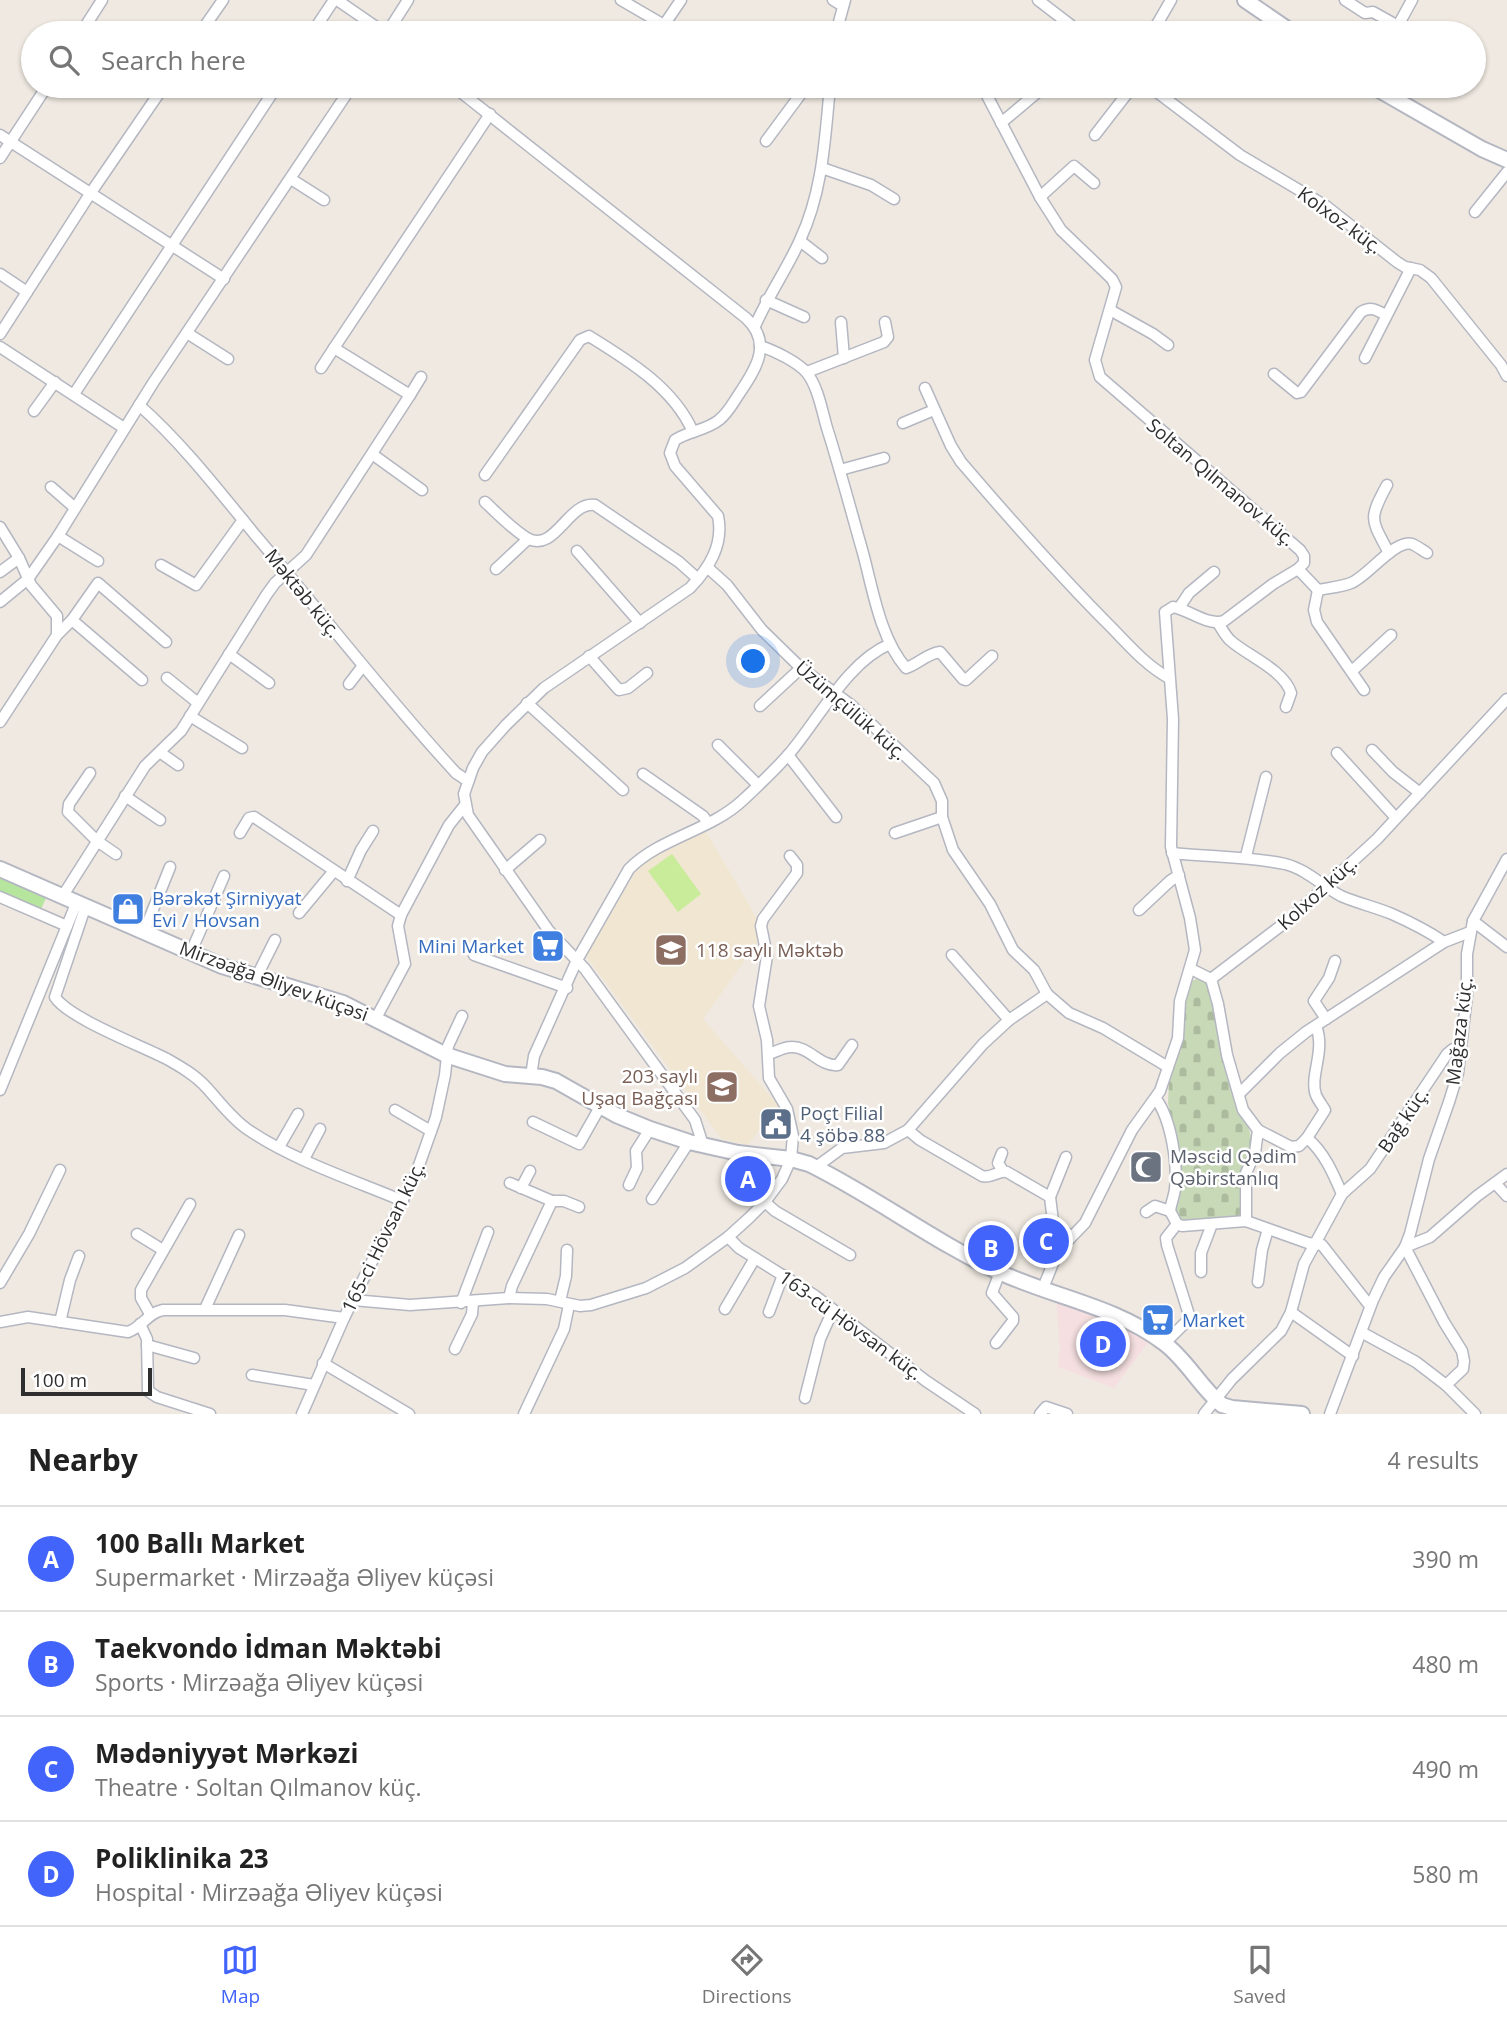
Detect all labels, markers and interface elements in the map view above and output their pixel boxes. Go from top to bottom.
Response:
search box [21,21,1486,98]
icon: search [45,41,83,79]
text: Search here [101,42,246,78]
street label: Kolxoz küç. [1292,180,1388,260]
street label: Soltan Qılmanov küç. [1141,412,1301,552]
street label: Məktəb küç. [259,543,347,643]
your location [736,644,770,678]
street label: Üzümçülük küç. [790,654,912,766]
street label: Kolxoz küç. [1272,850,1362,936]
place label: Bərəkət Şirniyyat Evi / Hovsan [152,885,302,933]
shop icon: Bərəkət Şirniyyat Evi / Hovsan [109,890,147,928]
supermarket icon: Mini Market [529,927,567,965]
school or university icon: 118 saylı Məktəb [652,931,690,969]
place label: Mini Market [418,933,524,959]
street label: Mirzəağa Əliyev küçəsi [176,935,372,1027]
place label: 118 saylı Məktəb [696,937,844,963]
street label: Mağaza küç. [1439,975,1479,1087]
place label: 203 saylı Uşaq Bağçası [581,1063,698,1111]
school or university icon: 203 saylı Uşaq Bağçası [703,1068,741,1106]
street label: Bağ küç. [1372,1082,1434,1158]
place label: Poçt Filial 4 şöbə 88 [800,1100,885,1148]
public building icon: Poçt Filial 4 şöbə 88 [757,1105,795,1143]
place label: Məscid Qədim Qəbirstanlıq [1170,1143,1297,1191]
mosque icon: Məscid Qədim Qəbirstanlıq [1127,1148,1165,1186]
pin: A [725,1153,771,1205]
street label: 165-ci Hövsan küç. [335,1157,431,1317]
pin: C [1023,1215,1069,1267]
pin: B [968,1222,1014,1274]
street label: 163-cü Hövsan küç. [774,1264,928,1386]
supermarket icon: Market [1139,1301,1177,1339]
place label: Market [1182,1307,1245,1333]
pin: D [1080,1318,1126,1370]
scale bar [21,1365,152,1397]
text: 100 m [32,1367,87,1393]
text: Nearby [28,1439,138,1480]
text: 4 results [1388,1444,1479,1476]
text: 100 Ballı Market [95,1525,305,1561]
text: A [43,1543,59,1575]
text: 390 m [1412,1543,1479,1575]
text: Supermarket · Mirzəağa Əliyev küçəsi [95,1561,494,1593]
text: Taekvondo İdman Məktəbi [95,1630,442,1666]
text: B [43,1648,59,1680]
text: 480 m [1412,1648,1479,1680]
text: Sports · Mirzəağa Əliyev küçəsi [95,1666,423,1698]
text: Mədəniyyət Mərkəzi [95,1735,358,1771]
text: C [44,1753,58,1785]
text: 490 m [1412,1753,1479,1785]
text: Theatre · Soltan Qılmanov küç. [95,1771,422,1803]
text: Poliklinika 23 [95,1840,269,1876]
text: D [42,1858,60,1890]
text: 580 m [1412,1858,1479,1890]
text: Hospital · Mirzəağa Əliyev küçəsi [95,1876,443,1908]
tab: Map [221,1941,260,2009]
tab: Directions [702,1941,792,2009]
tab: Saved [1233,1941,1286,2009]

